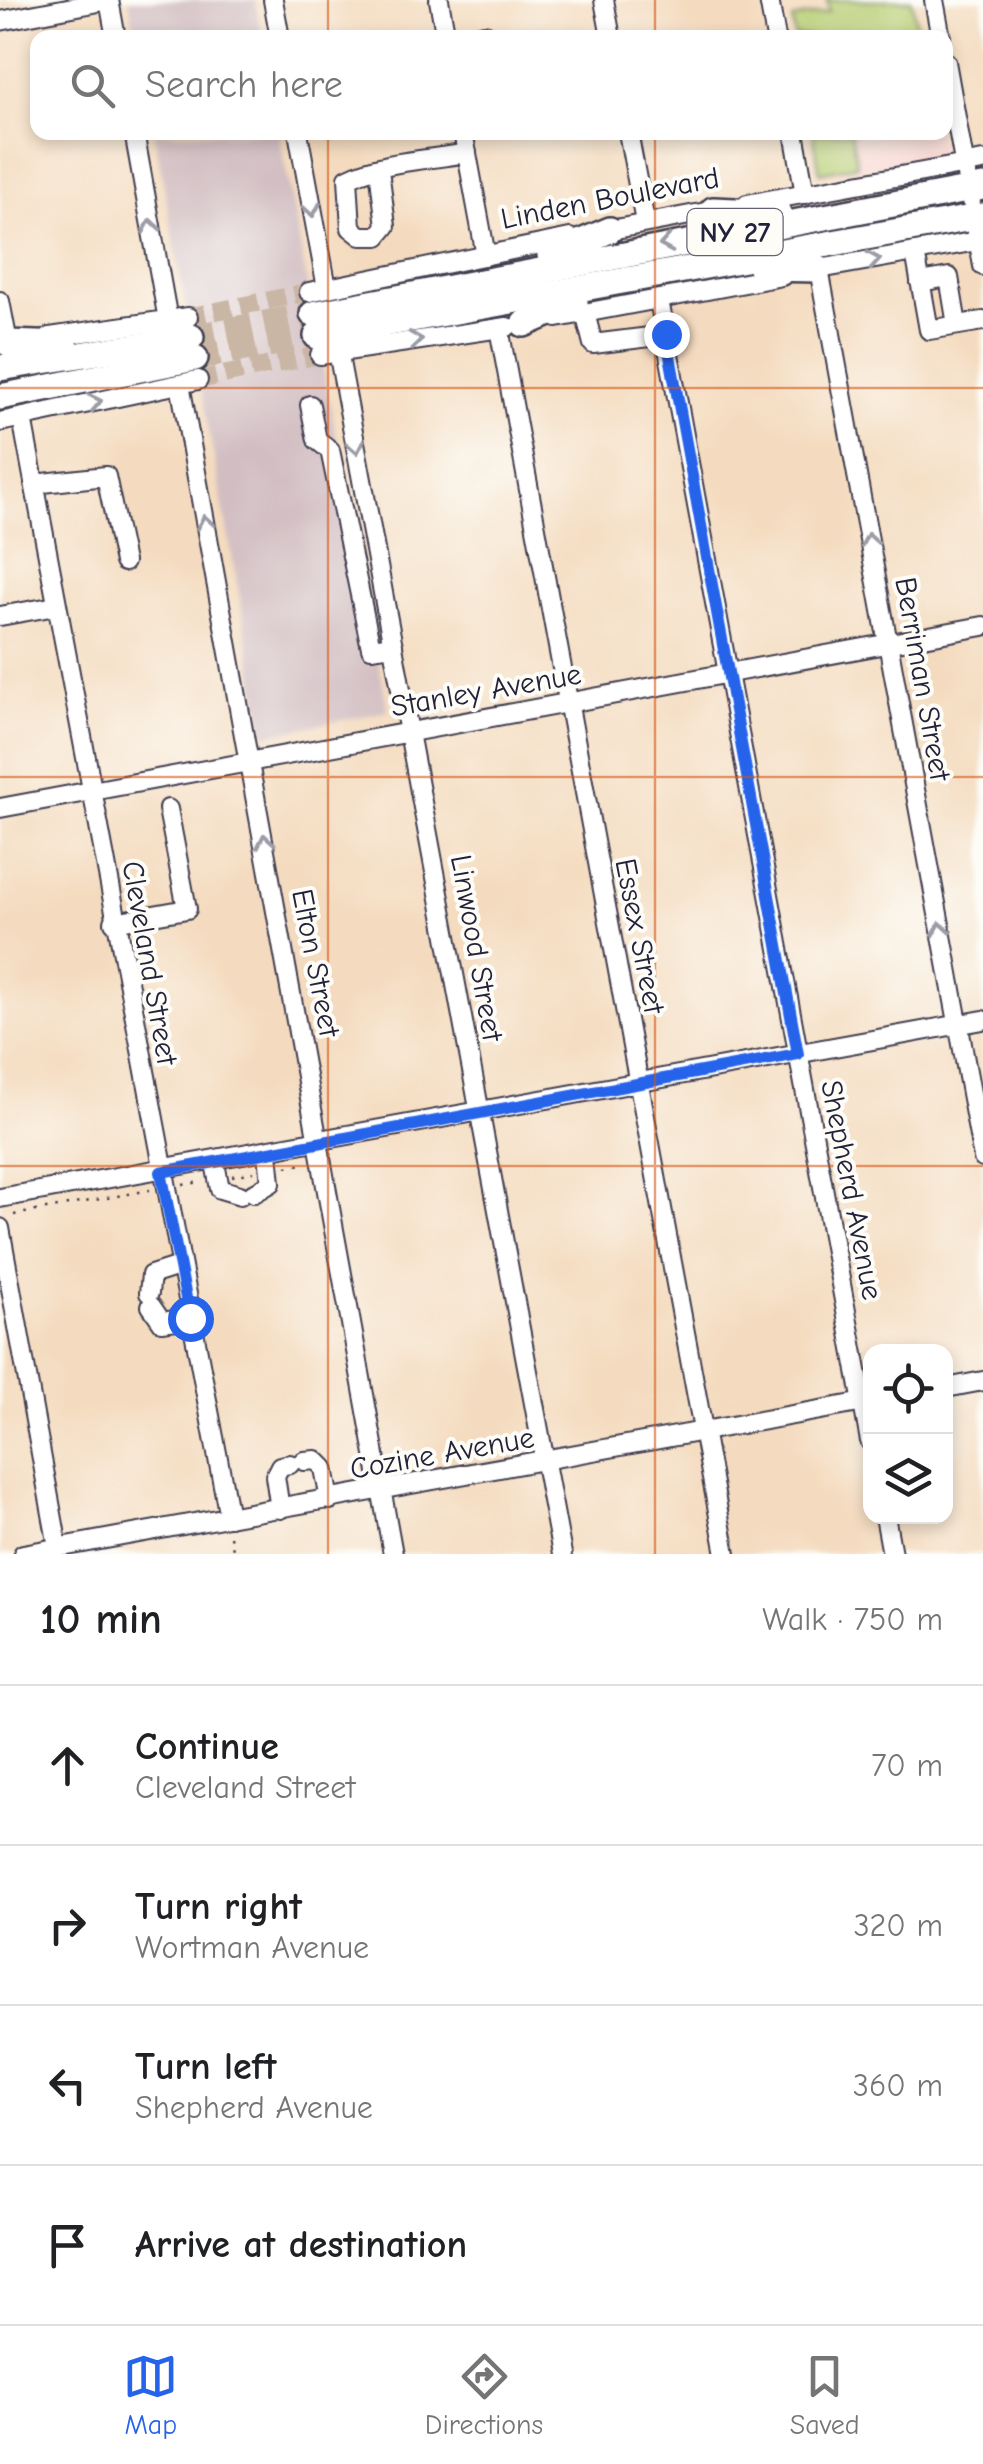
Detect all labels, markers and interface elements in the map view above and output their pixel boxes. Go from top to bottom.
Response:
search box [30,30,953,140]
icon: search [65,58,120,113]
text: Search here [145,63,343,107]
street label: Linden Boulevard [498,160,722,237]
one-way arrow [301,202,322,219]
road number: NY 27 [688,209,782,255]
one-way arrow [141,218,162,234]
one-way arrow [658,233,675,254]
one-way arrow [865,250,882,271]
route end [644,312,690,358]
one-way arrow [408,331,424,352]
one-way arrow [87,393,104,414]
one-way arrow [345,439,366,455]
one-way arrow [196,513,217,530]
one-way arrow [859,532,880,548]
street label: Berriman Street [887,574,958,785]
street label: Stanley Avenue [388,657,584,724]
one-way arrow [255,833,276,850]
street label: Linwood Street [443,852,510,1045]
street label: Essex Street [607,856,672,1018]
street label: Cleveland Street [114,858,185,1069]
street label: Elton Street [284,886,347,1041]
one-way arrow [931,920,952,937]
street label: Shepherd Avenue [813,1077,890,1303]
route start [168,1296,214,1342]
map controls [863,1344,953,1524]
button: locate [863,1344,953,1434]
street label: Cozine Avenue [347,1420,537,1487]
button: layers [863,1434,953,1524]
text: 10 min [40,1595,162,1644]
text: Walk · 750 m [762,1601,943,1638]
text: Continue [135,1725,279,1769]
icon: ahead [40,1738,95,1793]
text: 70 m [871,1747,943,1784]
text: Cleveland Street [135,1769,355,1806]
text: Turn right [135,1885,302,1929]
icon: right [40,1898,95,1953]
text: 320 m [853,1907,943,1944]
text: Wortman Avenue [135,1929,369,1966]
text: Turn left [135,2045,276,2089]
icon: left [40,2058,95,2113]
text: 360 m [853,2067,943,2104]
text: Shepherd Avenue [135,2089,373,2126]
icon: arrive [40,2218,95,2273]
text: Arrive at destination [135,2223,467,2267]
tab: Map [123,2349,178,2441]
tab: Directions [425,2349,543,2441]
tab: Saved [790,2349,860,2441]

